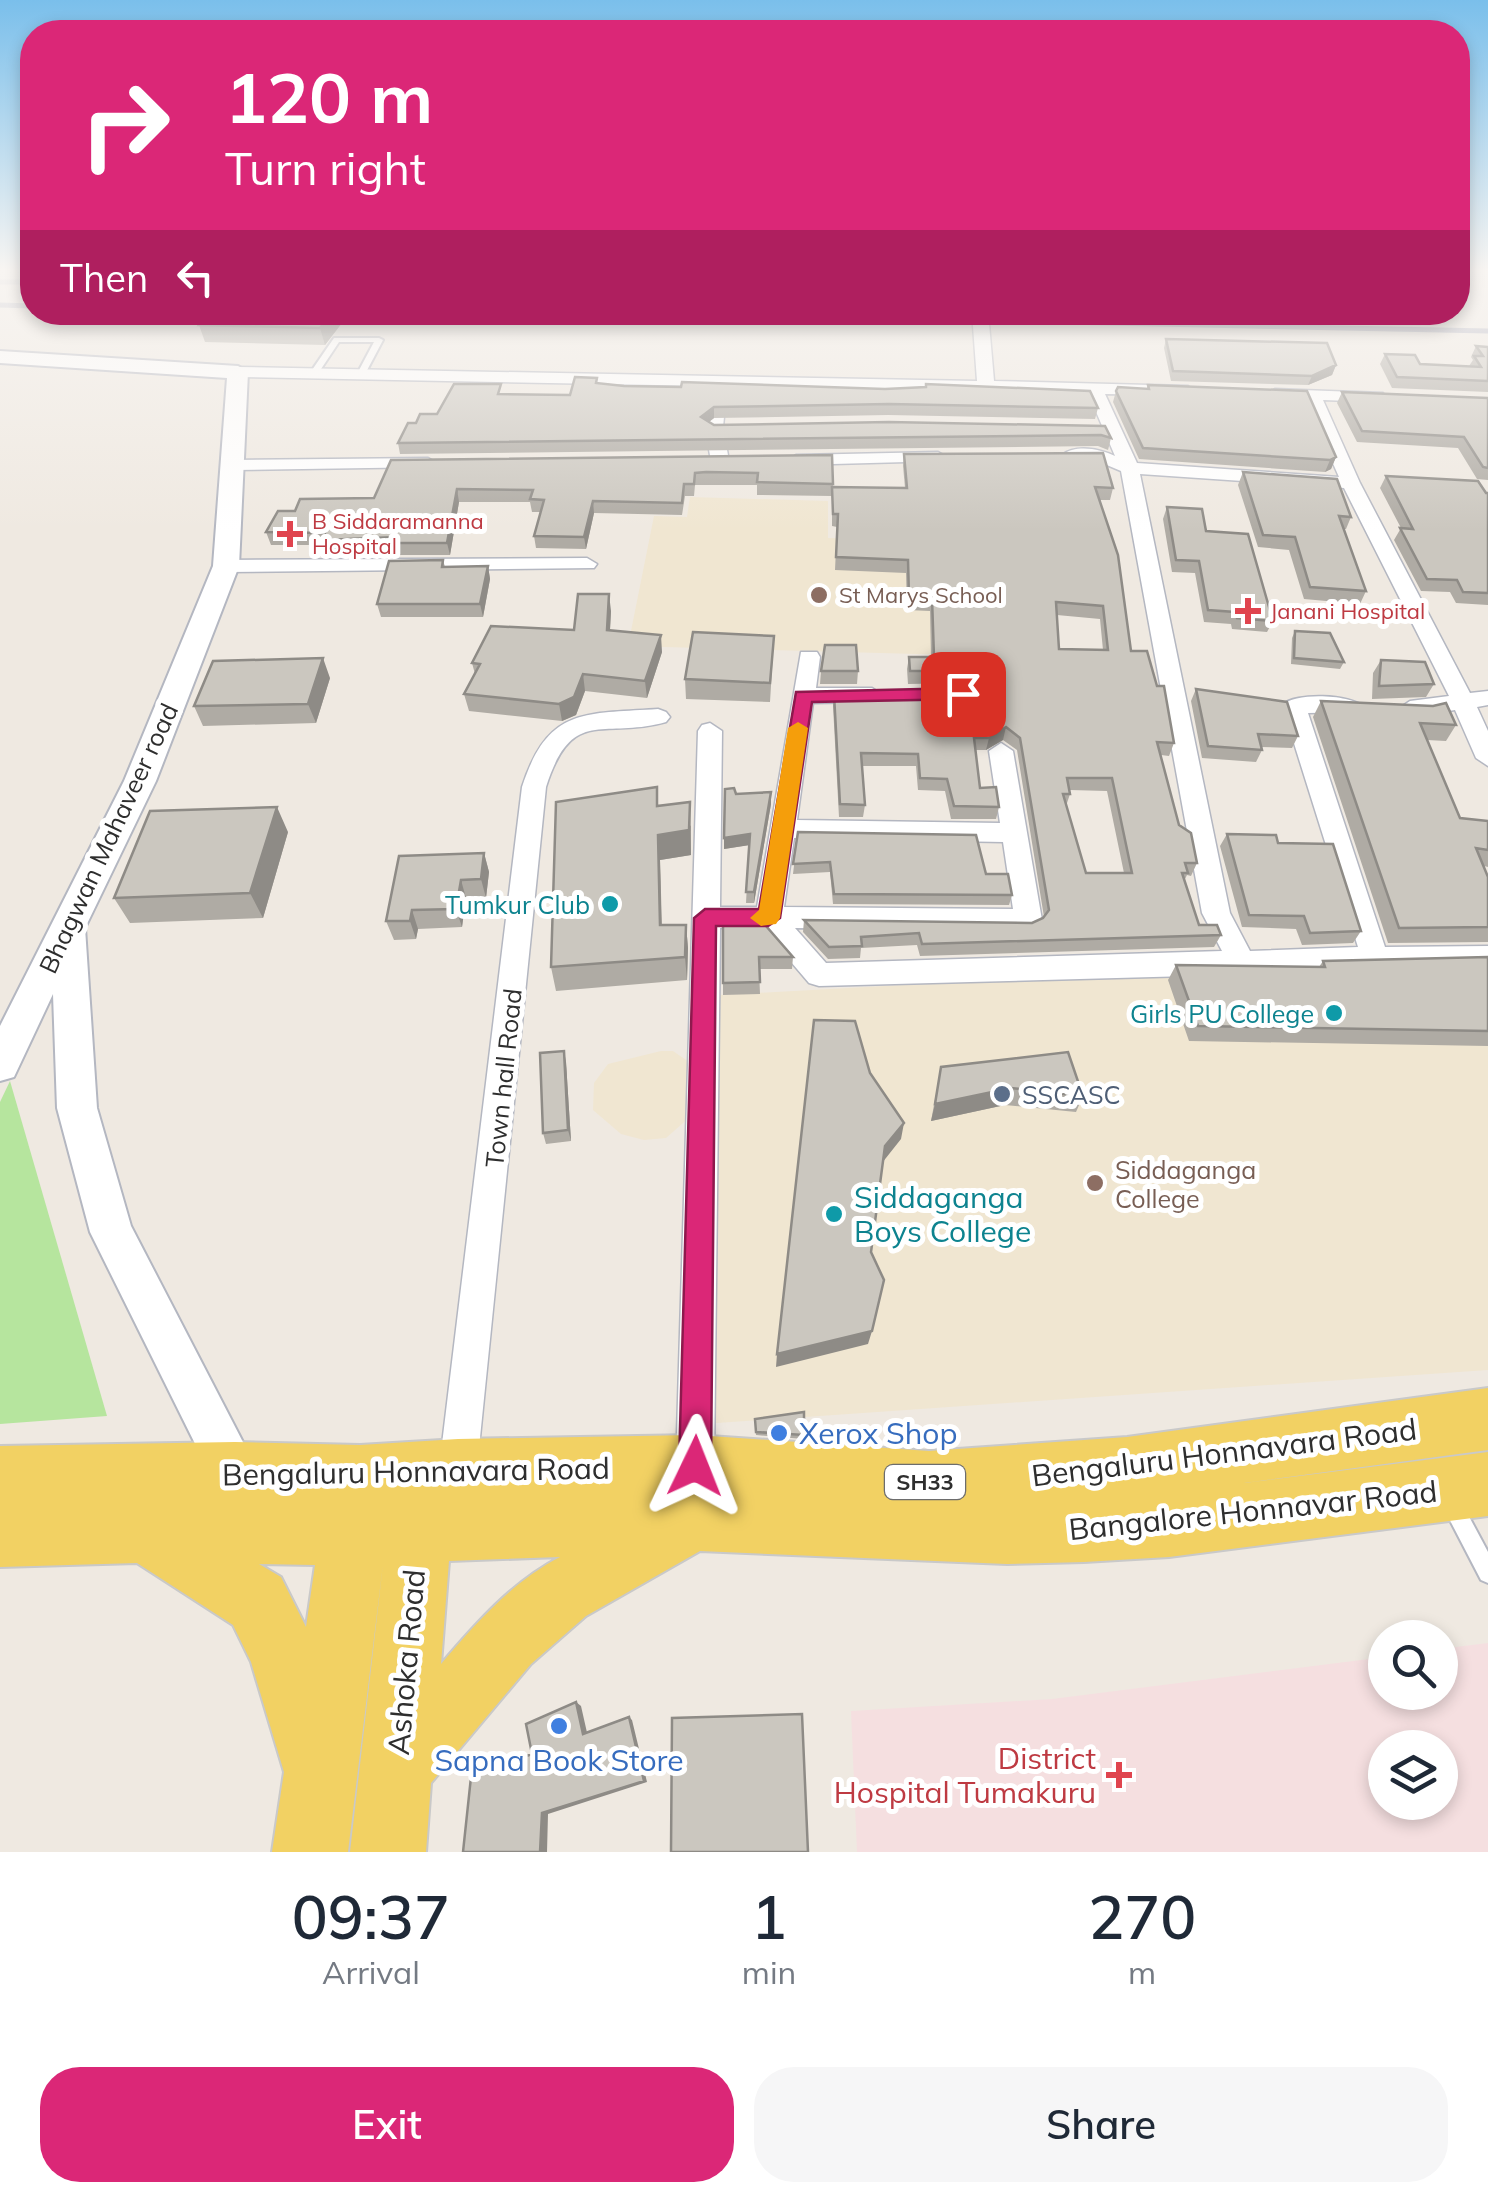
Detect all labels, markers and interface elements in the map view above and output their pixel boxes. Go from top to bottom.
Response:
text: 120 m [225,53,433,141]
icon: right [60,60,190,190]
text: Turn right [225,140,426,196]
icon: left [168,250,223,305]
text: Then [60,254,148,302]
place label: B Siddaramanna Hospital [312,507,484,560]
marker: B Siddaramanna Hospital [277,521,303,547]
place label: St Marys School [839,581,1003,609]
marker: St Marys School [808,584,830,606]
place label: Janani Hospital [1270,597,1425,625]
marker: Janani Hospital [1235,598,1261,624]
pin [921,652,1006,737]
icon: arrive [936,667,991,722]
street label: Bhagwan Mahaveer road [32,698,184,978]
place label: Tumkur Club [445,889,590,920]
marker: Tumkur Club [599,893,621,915]
street label: Town hall Road [478,987,528,1169]
place label: Girls PU College [1130,998,1314,1029]
marker: Girls PU College [1323,1002,1345,1024]
place label: SSCASC [1022,1079,1121,1110]
marker: SSCASC [991,1083,1013,1105]
place label: Siddaganga College [1115,1154,1256,1214]
marker: Siddaganga College [1084,1172,1106,1194]
place label: Siddaganga Boys College [854,1178,1031,1250]
marker: Siddaganga Boys College [823,1203,845,1225]
street label: Bengaluru Honnavara Road [1029,1410,1419,1494]
position arrow [643,1414,747,1518]
place label: Xerox Shop [799,1414,957,1452]
marker: Xerox Shop [768,1422,790,1444]
street label: Bengaluru Honnavara Road [222,1449,610,1493]
road number: SH33 [885,1465,965,1499]
street label: Bangalore Honnavar Road [1067,1472,1439,1548]
street label: Ashoka Road [379,1568,433,1756]
map controls [1368,1620,1458,1820]
button: search [1368,1620,1458,1710]
marker: Sapna Book Store [548,1715,570,1737]
button: layers [1368,1730,1458,1820]
place label: District Hospital Tumakuru [834,1739,1096,1811]
place label: Sapna Book Store [434,1741,684,1779]
marker: District Hospital Tumakuru [1106,1762,1132,1788]
text: 09:37 [292,1879,450,1954]
text: 1 [751,1879,787,1954]
text: 270 [1088,1879,1196,1954]
text: Arrival [322,1952,420,1992]
text: min [742,1952,796,1992]
text: m [1128,1952,1156,1992]
button: Exit [40,2067,734,2182]
button: Share [754,2067,1448,2182]

